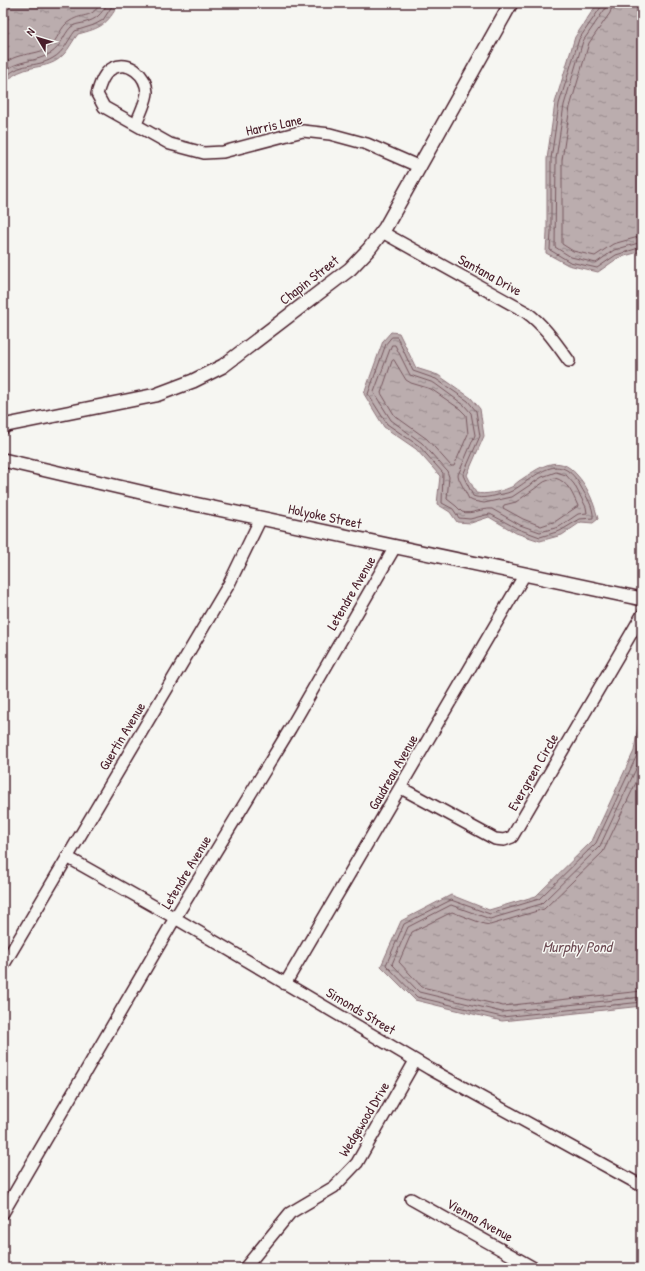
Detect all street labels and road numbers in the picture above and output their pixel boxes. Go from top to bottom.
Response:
street label: Harris Lane [244,109,304,140]
street label: Santana Drive [455,249,526,300]
street label: Chapin Street [275,250,343,310]
street label: Holyoke Street [286,498,364,534]
street label: Letendre Avenue [322,552,380,633]
street label: Guertin Avenue [94,698,150,773]
street label: Evergreen Circle [503,729,563,814]
street label: Gaudreau Avenue [363,730,422,813]
street label: Letendre Avenue [156,831,215,912]
street label: Simonds Street [323,982,400,1039]
street label: Wedgewood Drive [334,1077,394,1160]
street label: Vienna Avenue [444,1193,517,1246]

